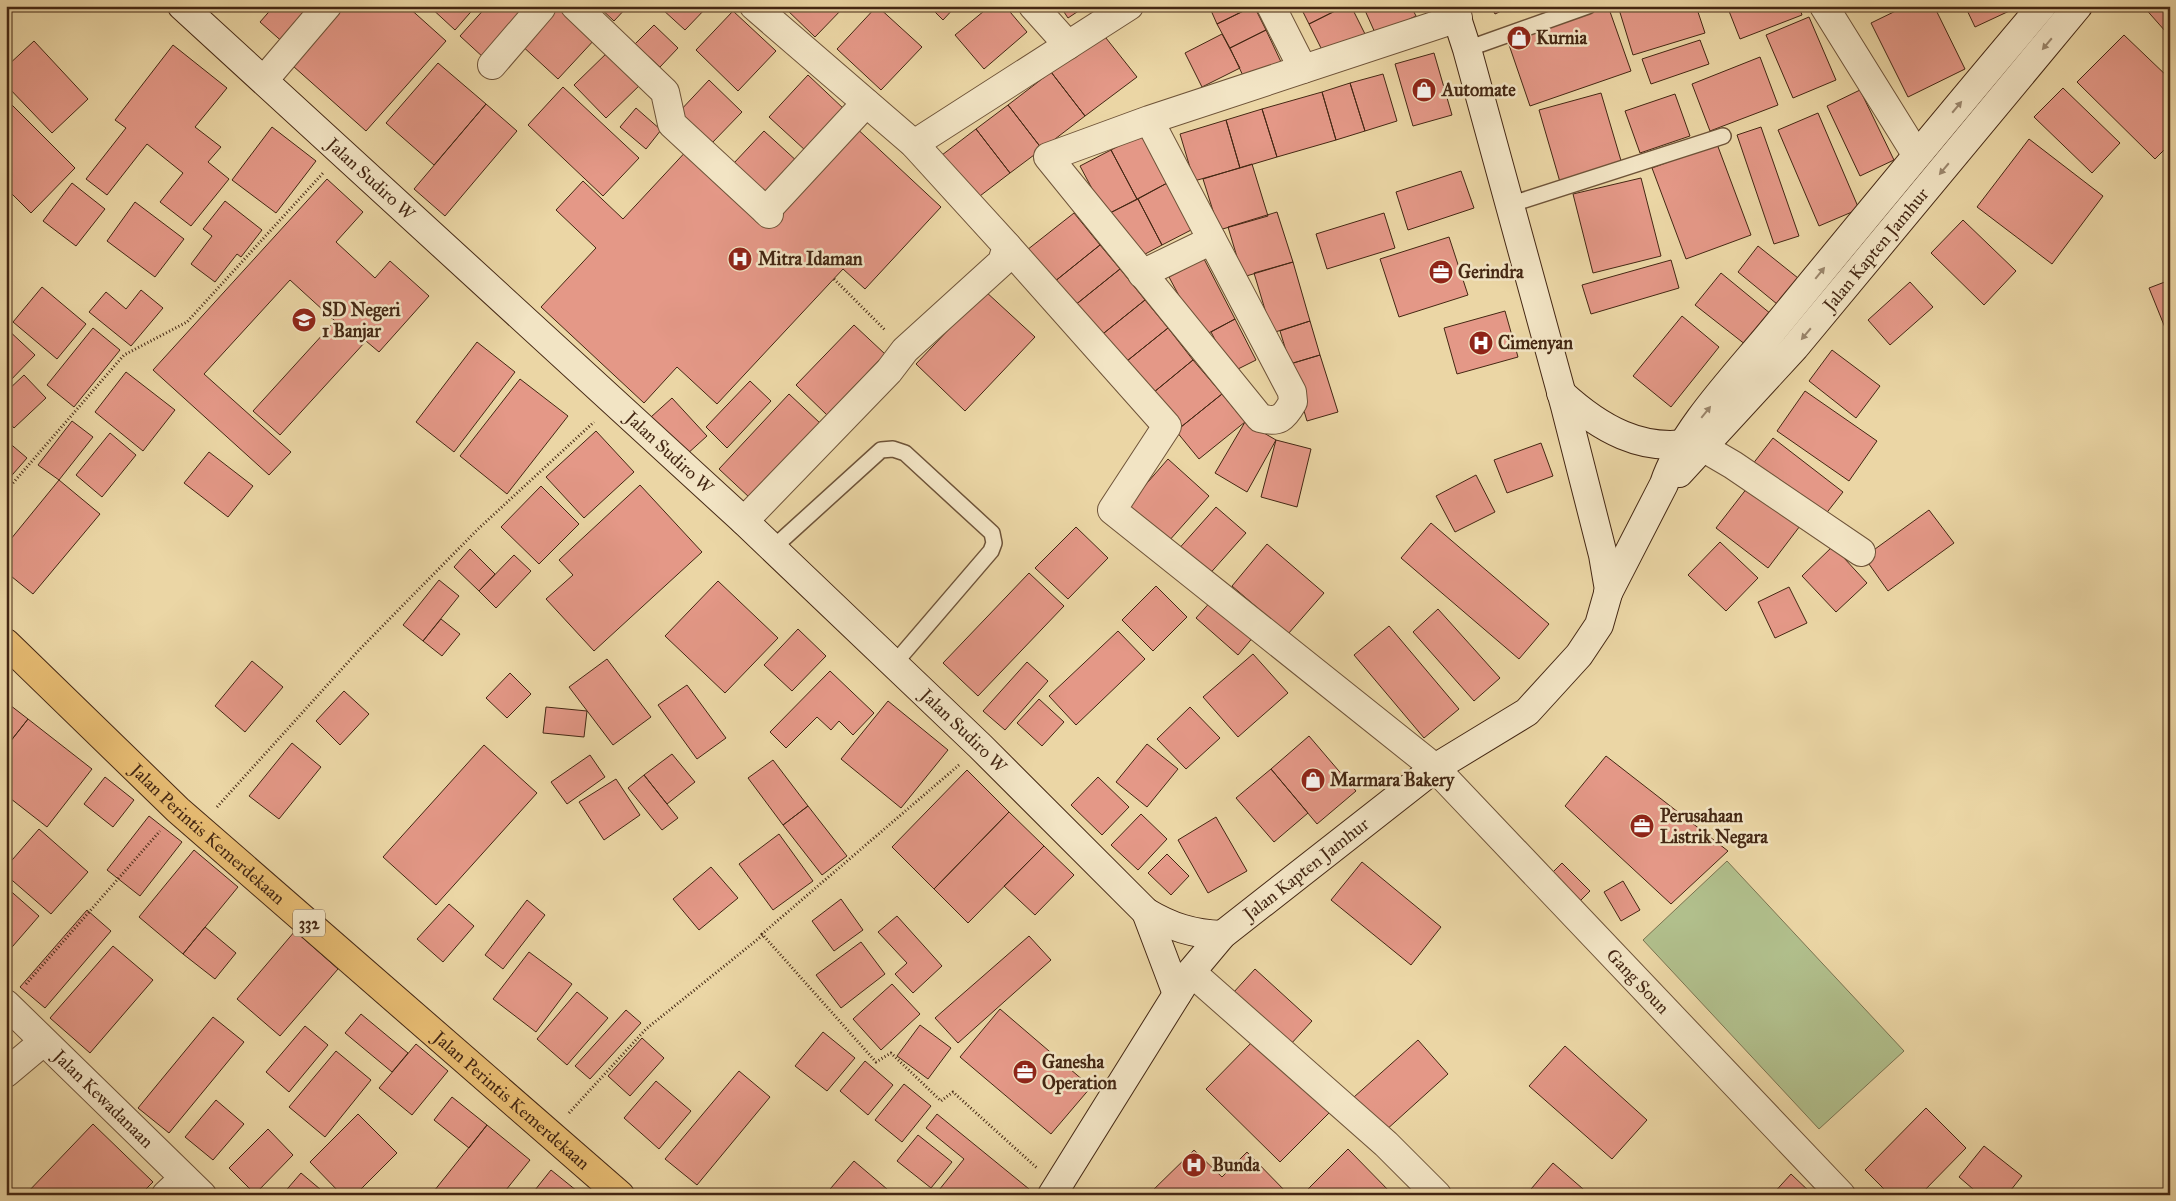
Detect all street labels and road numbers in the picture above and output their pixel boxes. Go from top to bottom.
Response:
street label: Jalan Sudiro W [320,132,420,225]
street label: Jalan Kapten Jamhur [1817,183,1934,318]
street label: Jalan Sudiro W [619,405,718,499]
street label: Jalan Sudiro W [914,683,1012,778]
street label: Jalan Perintis Kemerdekaan [124,758,290,909]
street label: Jalan Kapten Jamhur [1237,813,1373,927]
road number: 332 [293,910,325,936]
street label: Gang Soun [1602,944,1674,1019]
street label: Jalan Perintis Kemerdekaan [427,1025,594,1175]
street label: Jalan Kewadanaan [47,1044,158,1153]

